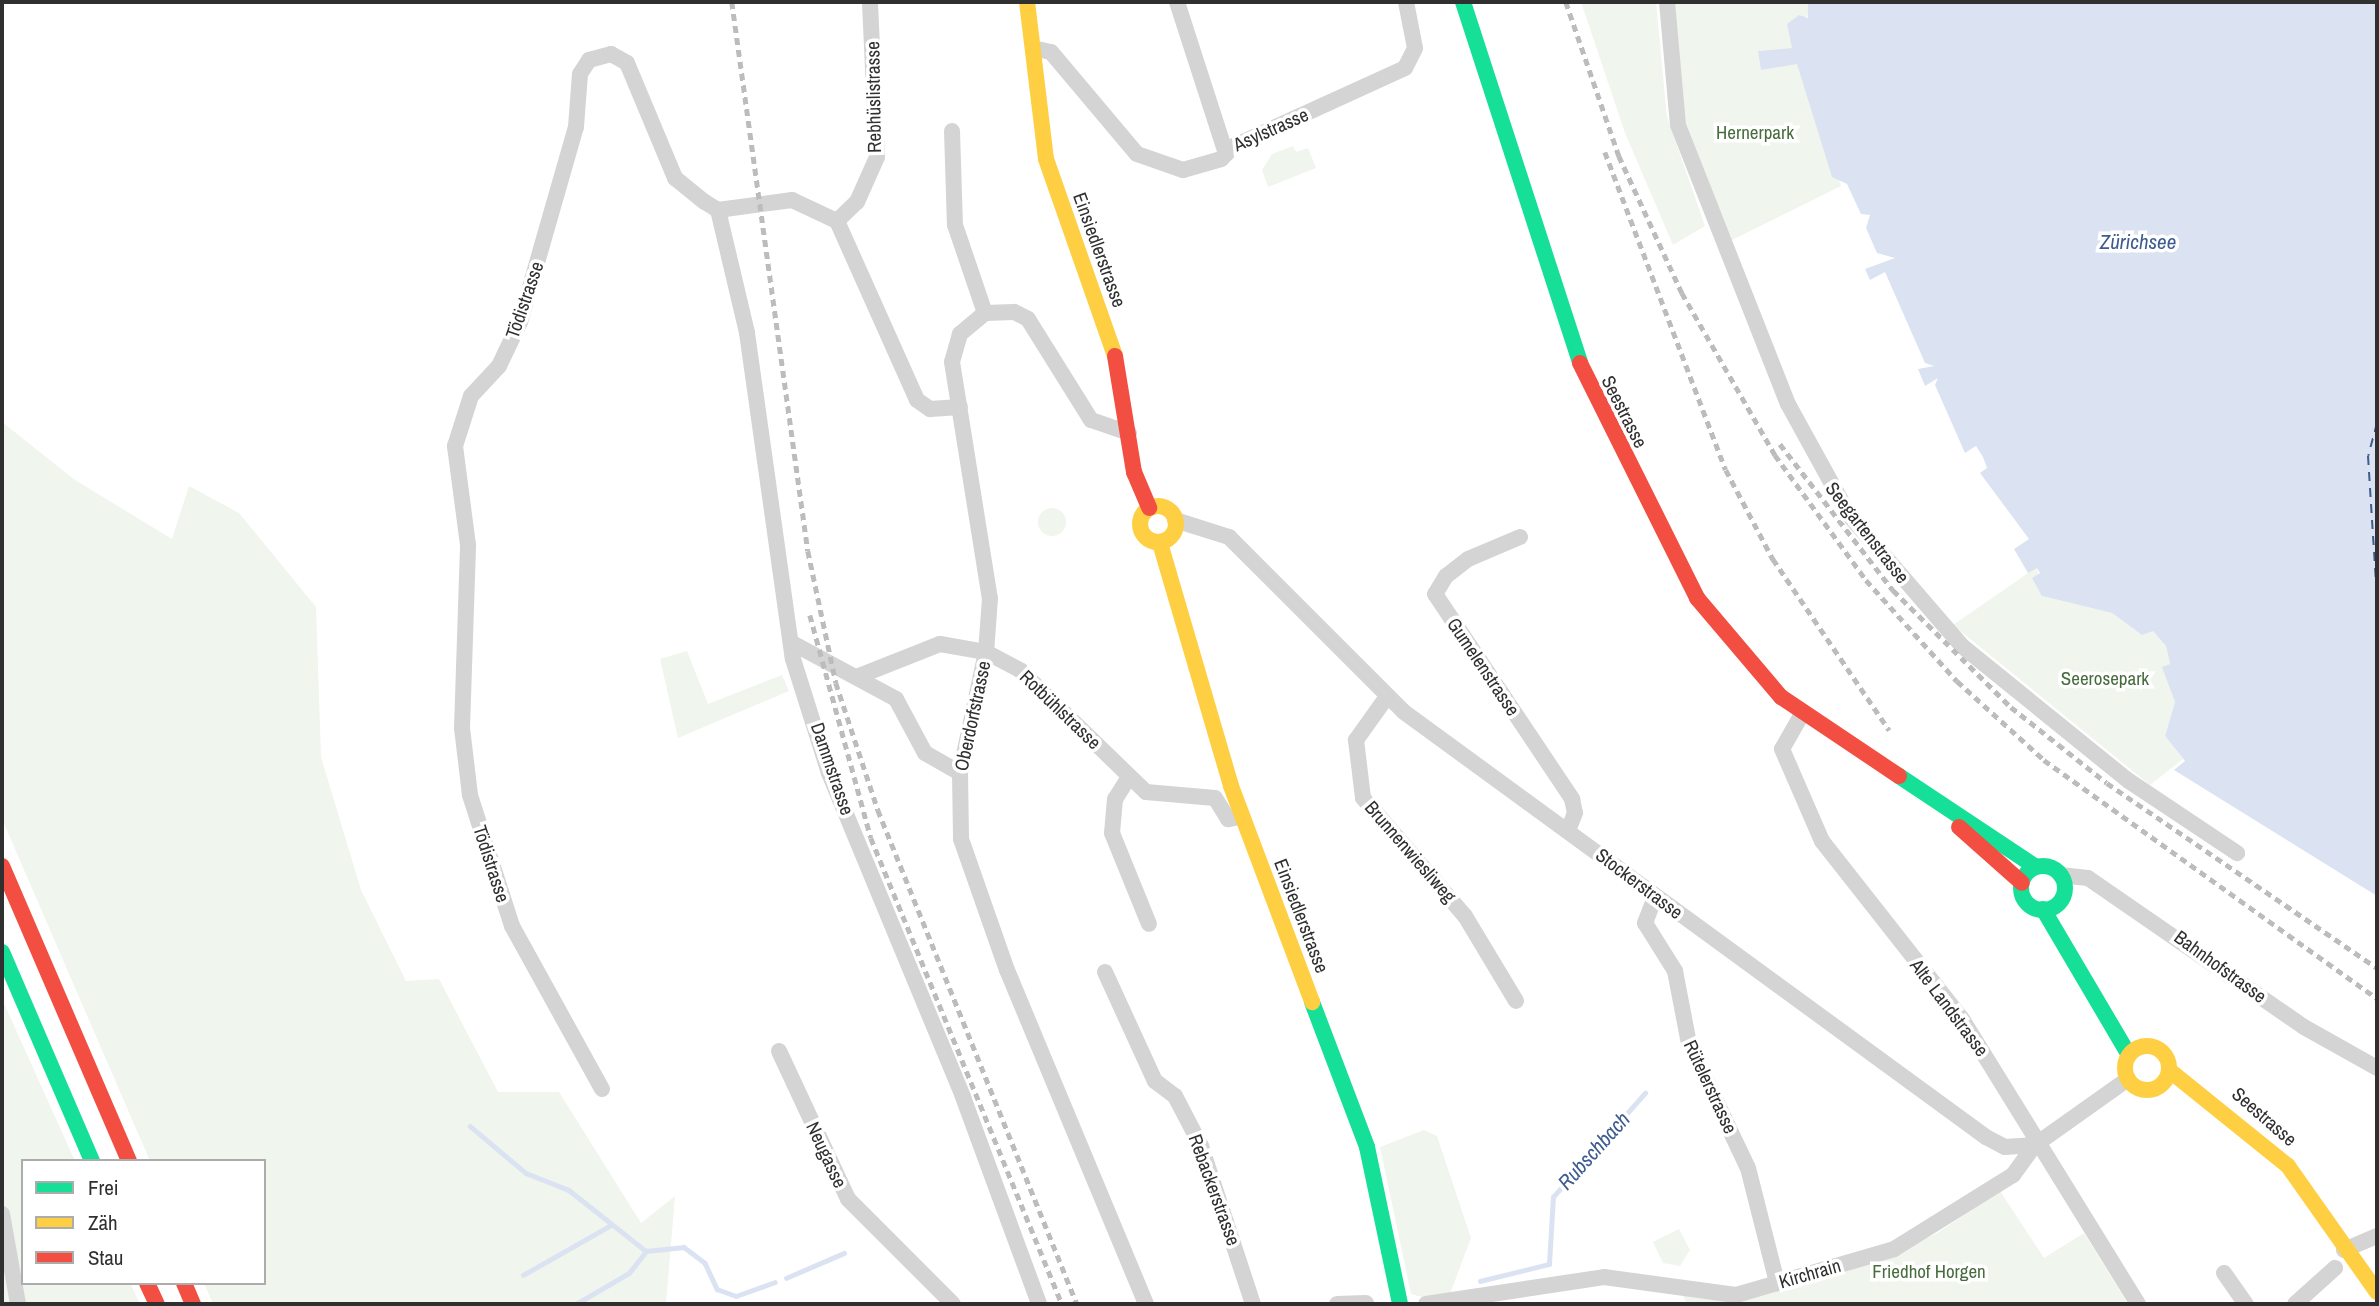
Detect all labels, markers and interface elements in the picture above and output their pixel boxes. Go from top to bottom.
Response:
street label: Rebhüslistrasse [862,41,886,153]
street label: Asylstrasse [1230,103,1312,157]
park label: Hernerpark [1716,122,1794,144]
street label: Einsiedlerstrasse [1068,190,1130,310]
water label: Zürichsee [2100,229,2176,255]
street label: Tödistrasse [501,259,549,341]
street label: Seestrasse [1596,372,1652,452]
street label: Seegartenstrasse [1820,478,1914,588]
street label: Gumelenstrasse [1442,614,1524,720]
street label: Oberdorfstrasse [950,659,996,773]
street label: Rotbühlstrasse [1015,666,1105,754]
park label: Seerosepark [2061,668,2149,690]
street label: Dammstrasse [806,720,858,818]
street label: Brunnenwiesliweg [1360,796,1460,908]
street label: Tödistrasse [468,823,514,905]
street label: Stockerstrasse [1591,844,1687,924]
street label: Einsiedlerstrasse [1269,856,1333,976]
street label: Bahnhofstrasse [2170,926,2270,1008]
street label: Alte Landstrasse [1905,955,1993,1061]
street label: Rütelerstrasse [1678,1037,1742,1137]
street label: Seestrasse [2227,1083,2301,1151]
water label: Rubschbach [1553,1107,1635,1195]
street label: Neugasse [801,1118,851,1192]
street label: Rebackerstrasse [1183,1131,1245,1249]
legend [21,1159,266,1285]
text: Frei [88,1173,119,1202]
text: Zäh [88,1208,118,1237]
text: Stau [88,1243,123,1272]
street label: Kirchrain [1776,1254,1844,1294]
park label: Friedhof Horgen [1872,1261,1986,1283]

